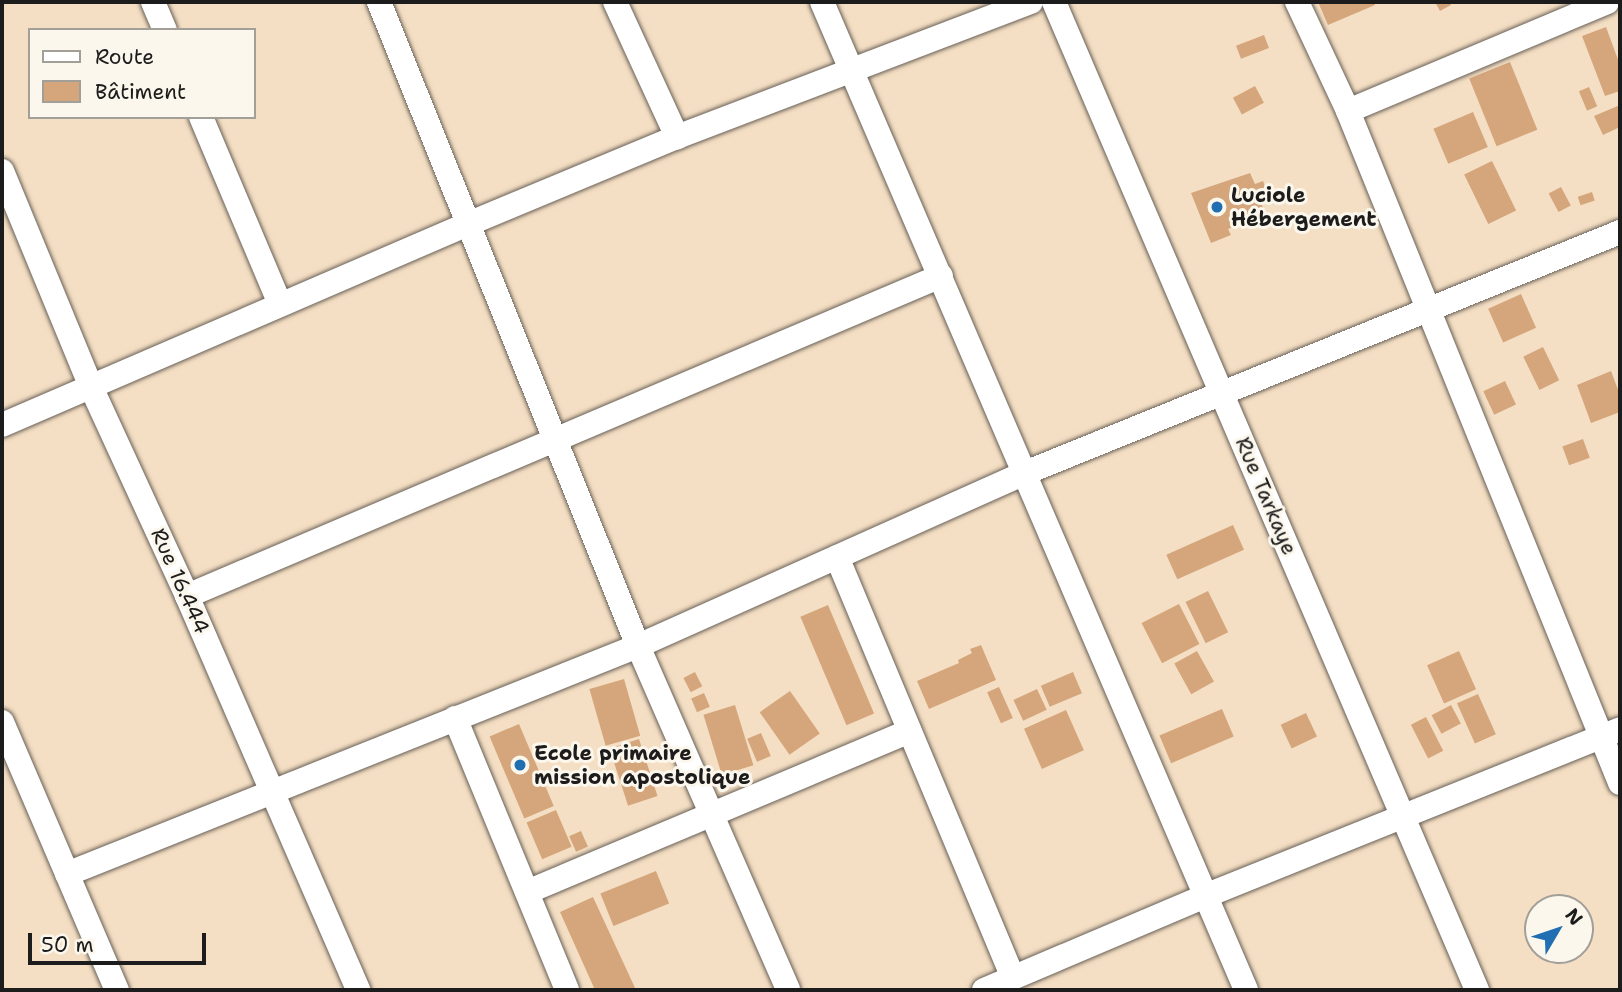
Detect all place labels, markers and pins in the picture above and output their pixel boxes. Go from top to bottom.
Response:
place label: Luciole Hébergement [1231,182,1377,232]
marker: Luciole Hébergement [1209,199,1225,215]
place label: Ecole primaire mission apostolique [534,740,751,790]
marker: Ecole primaire mission apostolique [512,757,528,773]

